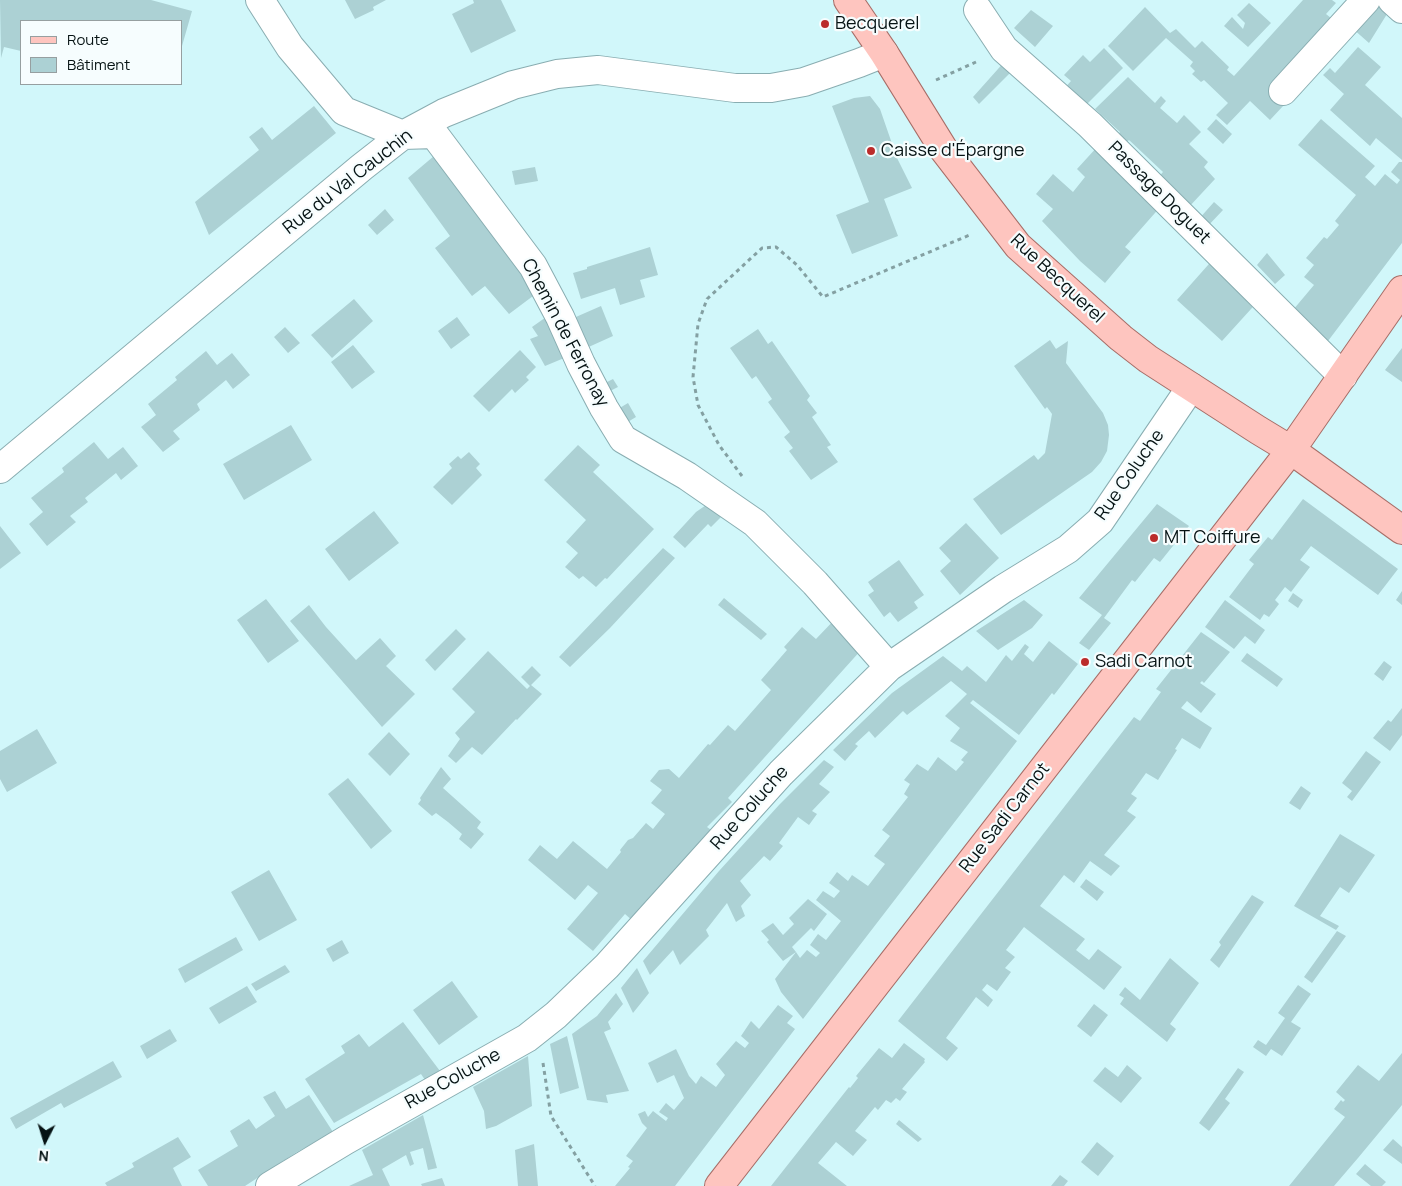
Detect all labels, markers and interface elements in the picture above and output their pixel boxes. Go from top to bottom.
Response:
place label: Becquerel [835,13,919,35]
marker: Becquerel [819,18,831,30]
legend [20,20,182,85]
text: Route [67,29,109,50]
text: Bâtiment [67,54,130,75]
street label: Rue du Val Cauchin [279,125,417,239]
street label: Passage Doguet [1103,137,1215,249]
place label: Caisse d'Épargne [881,140,1024,162]
marker: Caisse d'Épargne [865,145,877,157]
street label: Rue Becquerel [1006,230,1108,328]
street label: Chemin de Ferronay [517,255,613,411]
street label: Rue Coluche [1091,425,1169,525]
place label: MT Coiffure [1164,527,1261,549]
marker: MT Coiffure [1148,532,1160,544]
place label: Sadi Carnot [1095,651,1192,673]
marker: Sadi Carnot [1079,656,1091,668]
street label: Rue Sadi Carnot [955,759,1055,877]
street label: Rue Coluche [707,761,793,855]
street label: Rue Coluche [402,1044,504,1114]
north arrow [20,1116,70,1166]
text: N [38,1147,49,1166]

